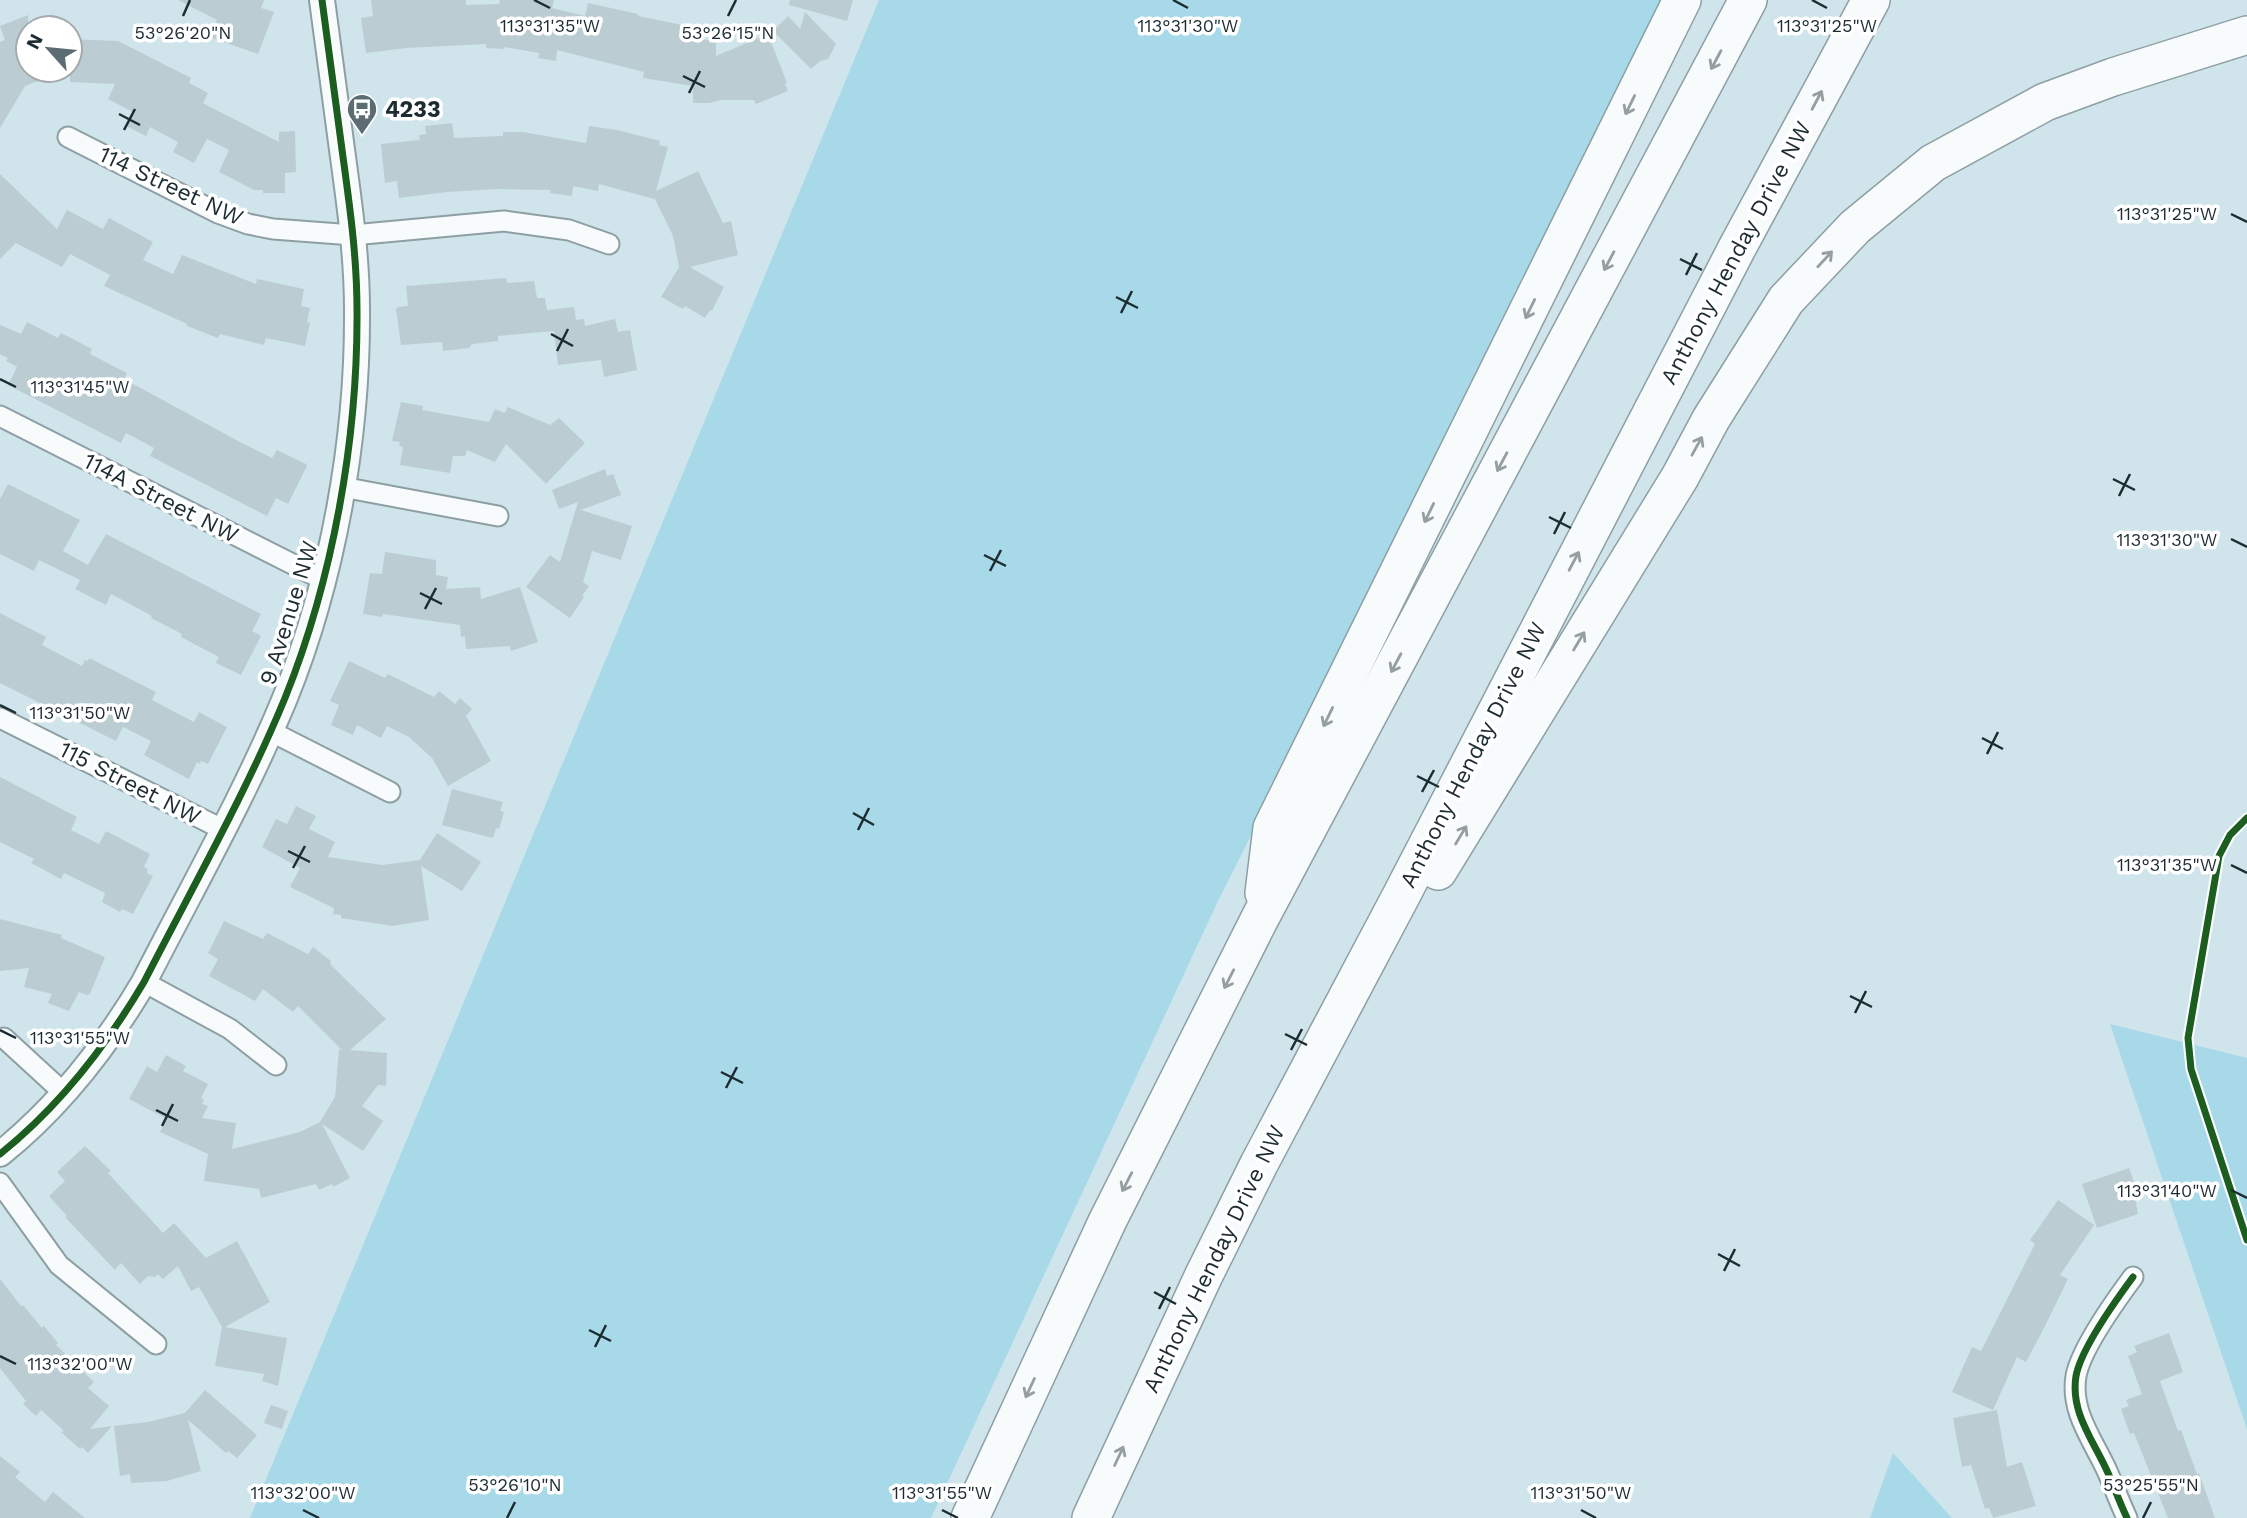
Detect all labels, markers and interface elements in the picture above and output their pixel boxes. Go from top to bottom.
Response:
north arrow [14,14,84,84]
text: 113°31'35"W [500,15,600,36]
text: 113°31'30"W [1138,15,1238,36]
text: 113°31'25"W [1777,15,1877,36]
text: 53°26'20"N [134,22,232,43]
text: 53°26'15"N [682,22,774,43]
text: N [21,30,48,53]
one-way arrow [1708,49,1722,70]
one-way arrow [1810,90,1824,110]
bus stop icon: 4233 [345,92,379,136]
one-way arrow [1623,94,1637,115]
place label: 4233 [385,96,441,123]
street label: Anthony Henday Drive NW [1655,117,1817,389]
street label: 114 Street NW [95,141,247,231]
text: 113°31'25"W [2117,203,2217,224]
one-way arrow [1602,250,1615,271]
one-way arrow [1817,251,1834,268]
one-way arrow [1522,298,1536,319]
text: 113°31'45"W [31,376,129,397]
one-way arrow [1690,436,1704,456]
street label: 114A Street NW [79,447,243,549]
one-way arrow [1495,451,1508,472]
one-way arrow [1422,502,1435,523]
text: 113°31'30"W [2117,529,2217,550]
street label: 9 Avenue NW [254,538,324,688]
one-way arrow [1567,551,1581,572]
street label: Anthony Henday Drive NW [1394,618,1552,892]
one-way arrow [1573,631,1587,651]
one-way arrow [1388,652,1402,673]
text: 113°31'50"W [30,702,130,723]
one-way arrow [1320,706,1334,727]
street label: 115 Street NW [55,736,205,830]
one-way arrow [1454,825,1468,845]
text: 113°31'35"W [2117,854,2217,875]
one-way arrow [1222,968,1236,989]
text: 113°31'55"W [30,1027,130,1048]
street label: Anthony Henday Drive NW [1137,1121,1291,1397]
one-way arrow [1120,1172,1134,1192]
text: 113°31'40"W [2117,1180,2217,1201]
text: 113°32'00"W [28,1353,132,1374]
one-way arrow [1023,1377,1036,1398]
one-way arrow [1113,1446,1126,1467]
text: 53°26'10"N [468,1474,562,1495]
text: 53°25'55"N [2103,1474,2199,1495]
text: 113°32'00"W [251,1482,355,1503]
text: 113°31'55"W [892,1482,992,1503]
text: 113°31'50"W [1531,1482,1631,1503]

